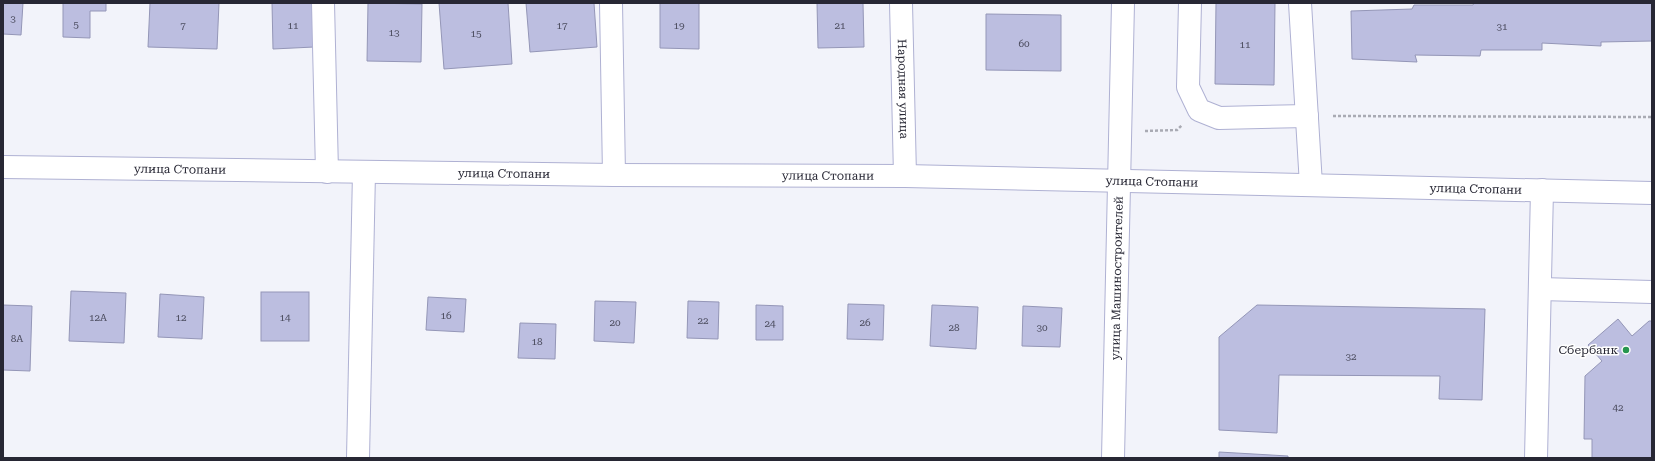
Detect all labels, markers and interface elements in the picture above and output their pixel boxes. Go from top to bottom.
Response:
house number: 3 [10,13,16,24]
house number: 5 [73,19,79,30]
house number: 7 [180,20,186,31]
house number: 11 [287,20,299,31]
house number: 17 [556,20,568,31]
house number: 19 [673,20,685,31]
house number: 21 [834,20,846,31]
house number: 31 [1496,21,1508,32]
house number: 13 [388,27,400,38]
house number: 15 [470,28,482,39]
house number: 60 [1018,38,1030,49]
street label: Народная улица [895,39,911,140]
house number: 11 [1239,39,1251,50]
street label: улица Стопани [134,162,226,177]
street label: улица Стопани [458,166,550,181]
street label: улица Стопани [782,169,874,183]
street label: улица Стопани [1106,174,1198,190]
street label: улица Стопани [1429,181,1522,197]
street label: улица Машиностроителей [1108,196,1126,360]
house number: 16 [440,310,452,321]
house number: 12А [89,312,107,323]
house number: 12 [175,312,187,323]
house number: 14 [279,312,291,323]
house number: 22 [697,315,709,326]
house number: 20 [609,317,621,328]
house number: 26 [859,317,871,328]
house number: 24 [764,318,776,329]
house number: 28 [948,322,960,333]
house number: 30 [1036,322,1048,333]
house number: 8А [11,333,23,344]
house number: 18 [531,336,543,347]
place label: Сбербанк [1559,343,1618,357]
marker: Сбербанк [1621,345,1631,355]
house number: 32 [1345,351,1357,362]
house number: 42 [1612,402,1624,413]

